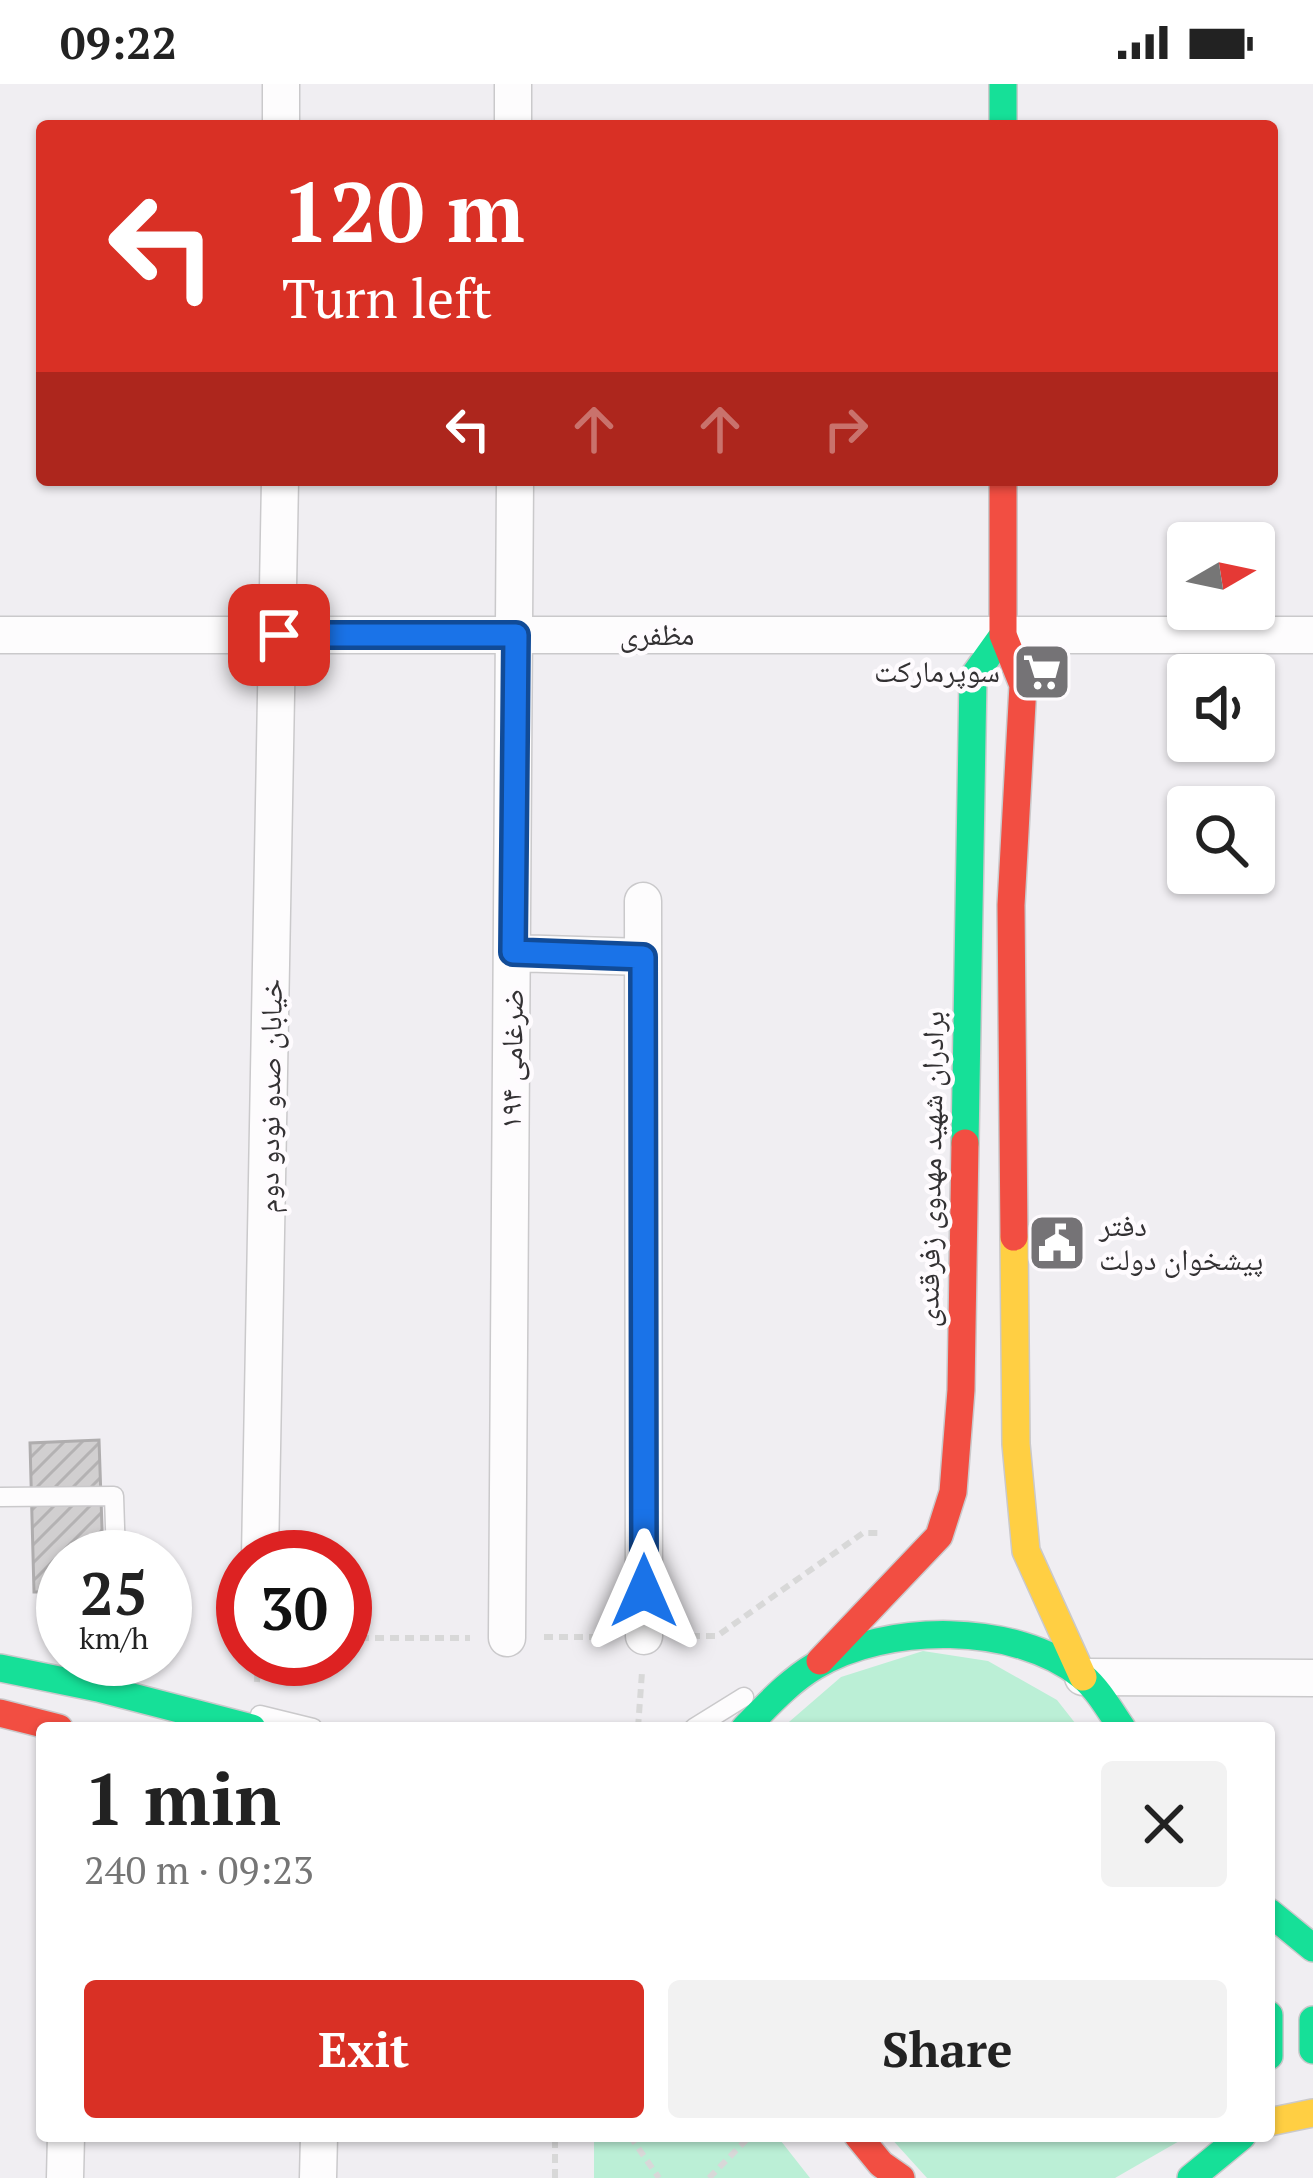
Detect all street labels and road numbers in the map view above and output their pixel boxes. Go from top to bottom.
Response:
street label: مظفری [620,614,694,654]
street label: خیابان صدو نودو دوم [247,978,291,1214]
street label: ضرغامی ۱۹۴ [490,988,532,1130]
street label: برادران شهید مهدوی زفرقندی [907,1010,953,1328]

